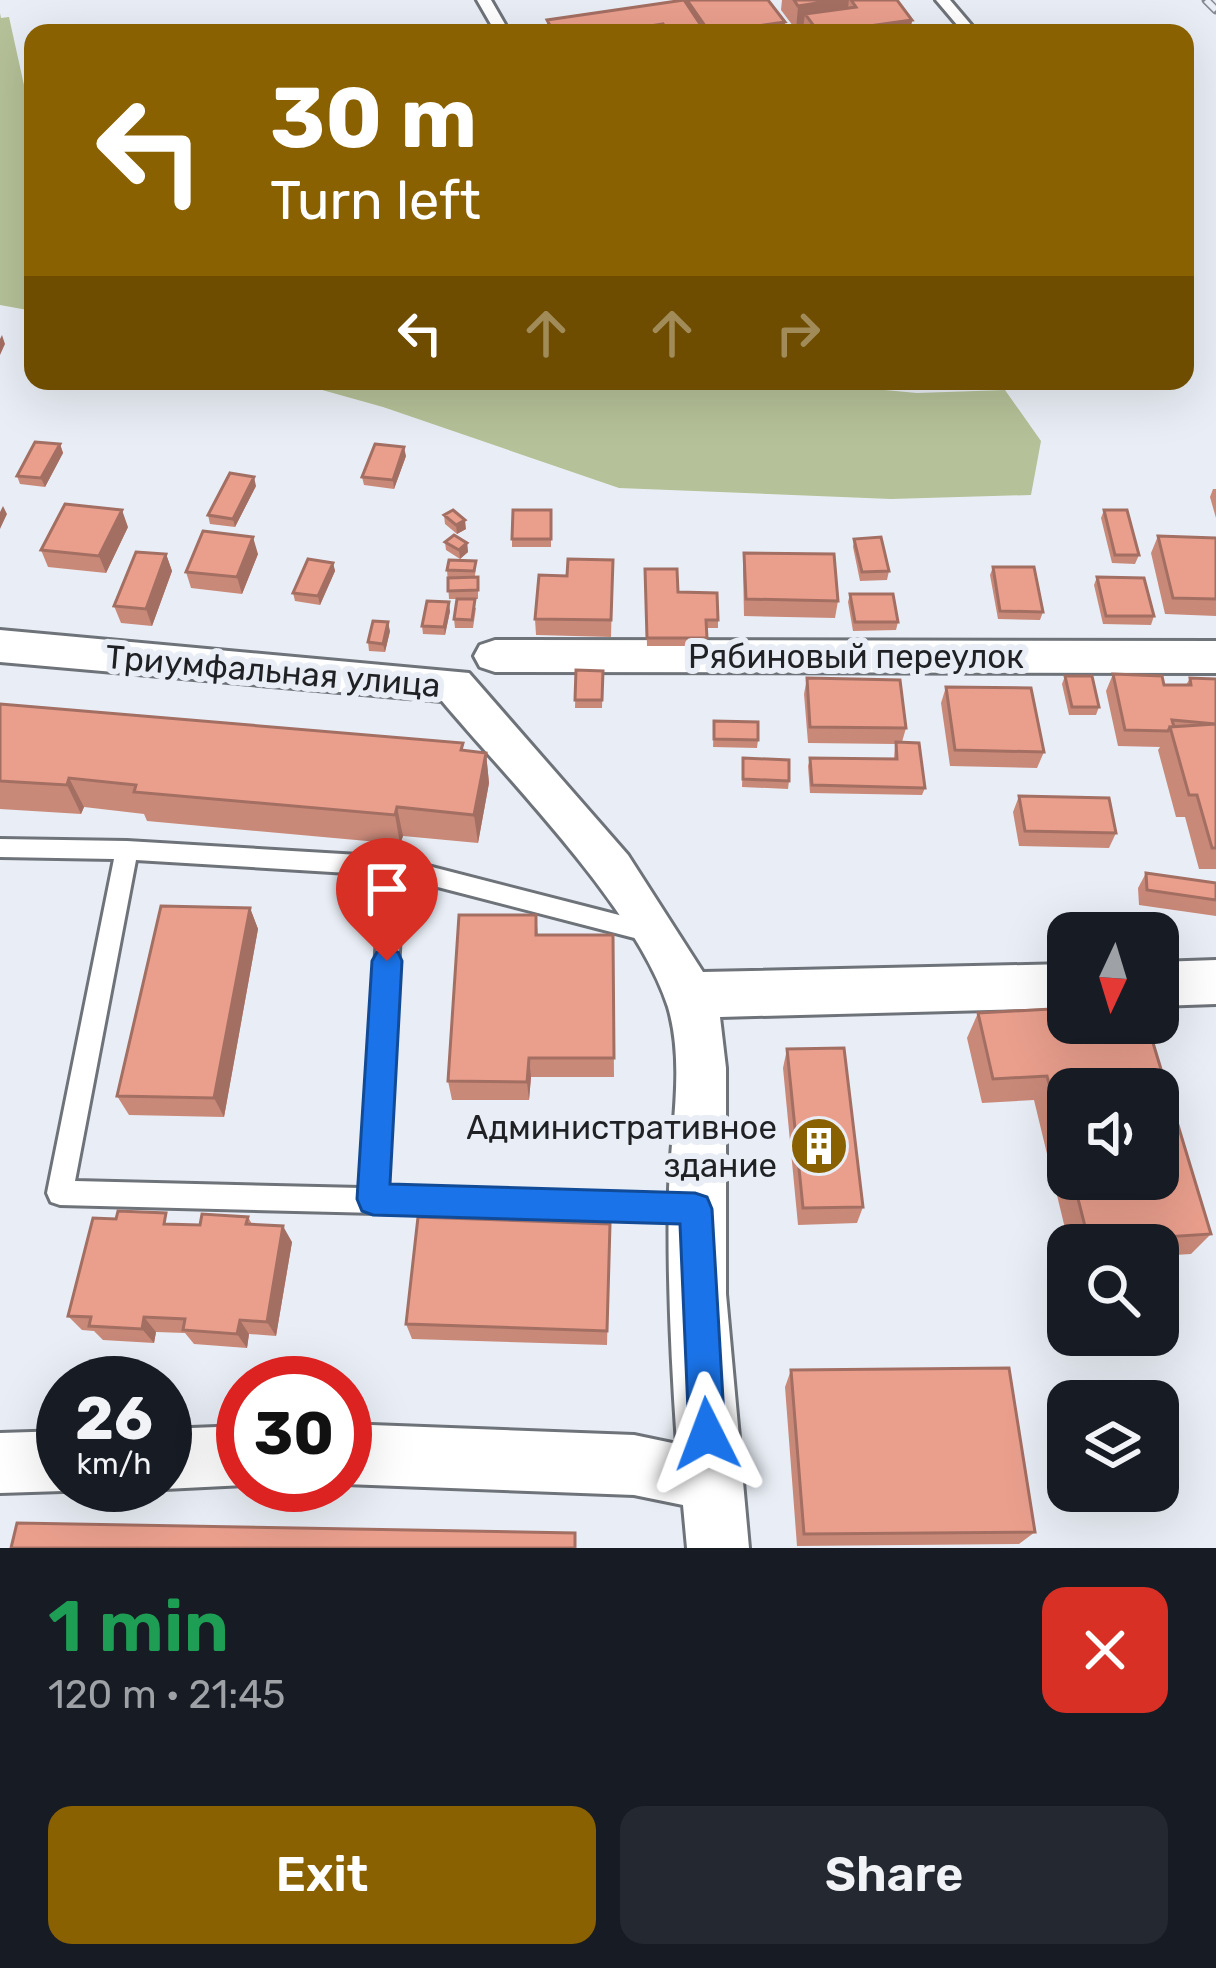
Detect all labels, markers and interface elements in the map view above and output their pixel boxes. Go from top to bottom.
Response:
text: 30 m [270,68,477,168]
icon: left [72,72,228,228]
text: Turn left [270,169,481,233]
icon: left [387,300,453,366]
icon: ahead [513,300,579,366]
icon: ahead [639,300,705,366]
icon: right [765,300,831,366]
street label: Триумфальная улица [104,637,442,705]
street label: Рябиновый переулок [688,637,1024,676]
pin [336,838,438,961]
icon: arrive [354,856,420,922]
north arrow [1047,912,1179,1044]
map controls [1047,912,1179,1512]
button: sound [1047,1068,1179,1200]
place label: Административное здание [466,1108,777,1185]
building icon: Административное здание [788,1115,850,1177]
button: search [1047,1224,1179,1356]
speed limit sign: 30 [216,1356,372,1512]
position arrow [644,1371,770,1497]
button: layers [1047,1380,1179,1512]
text: 26 [75,1383,153,1454]
text: km/h [77,1446,151,1482]
text: 1 min [48,1584,229,1669]
button: close [1042,1587,1168,1713]
text: 120 m · 21:45 [48,1672,286,1718]
button: Exit [48,1806,596,1944]
button: Share [620,1806,1168,1944]

